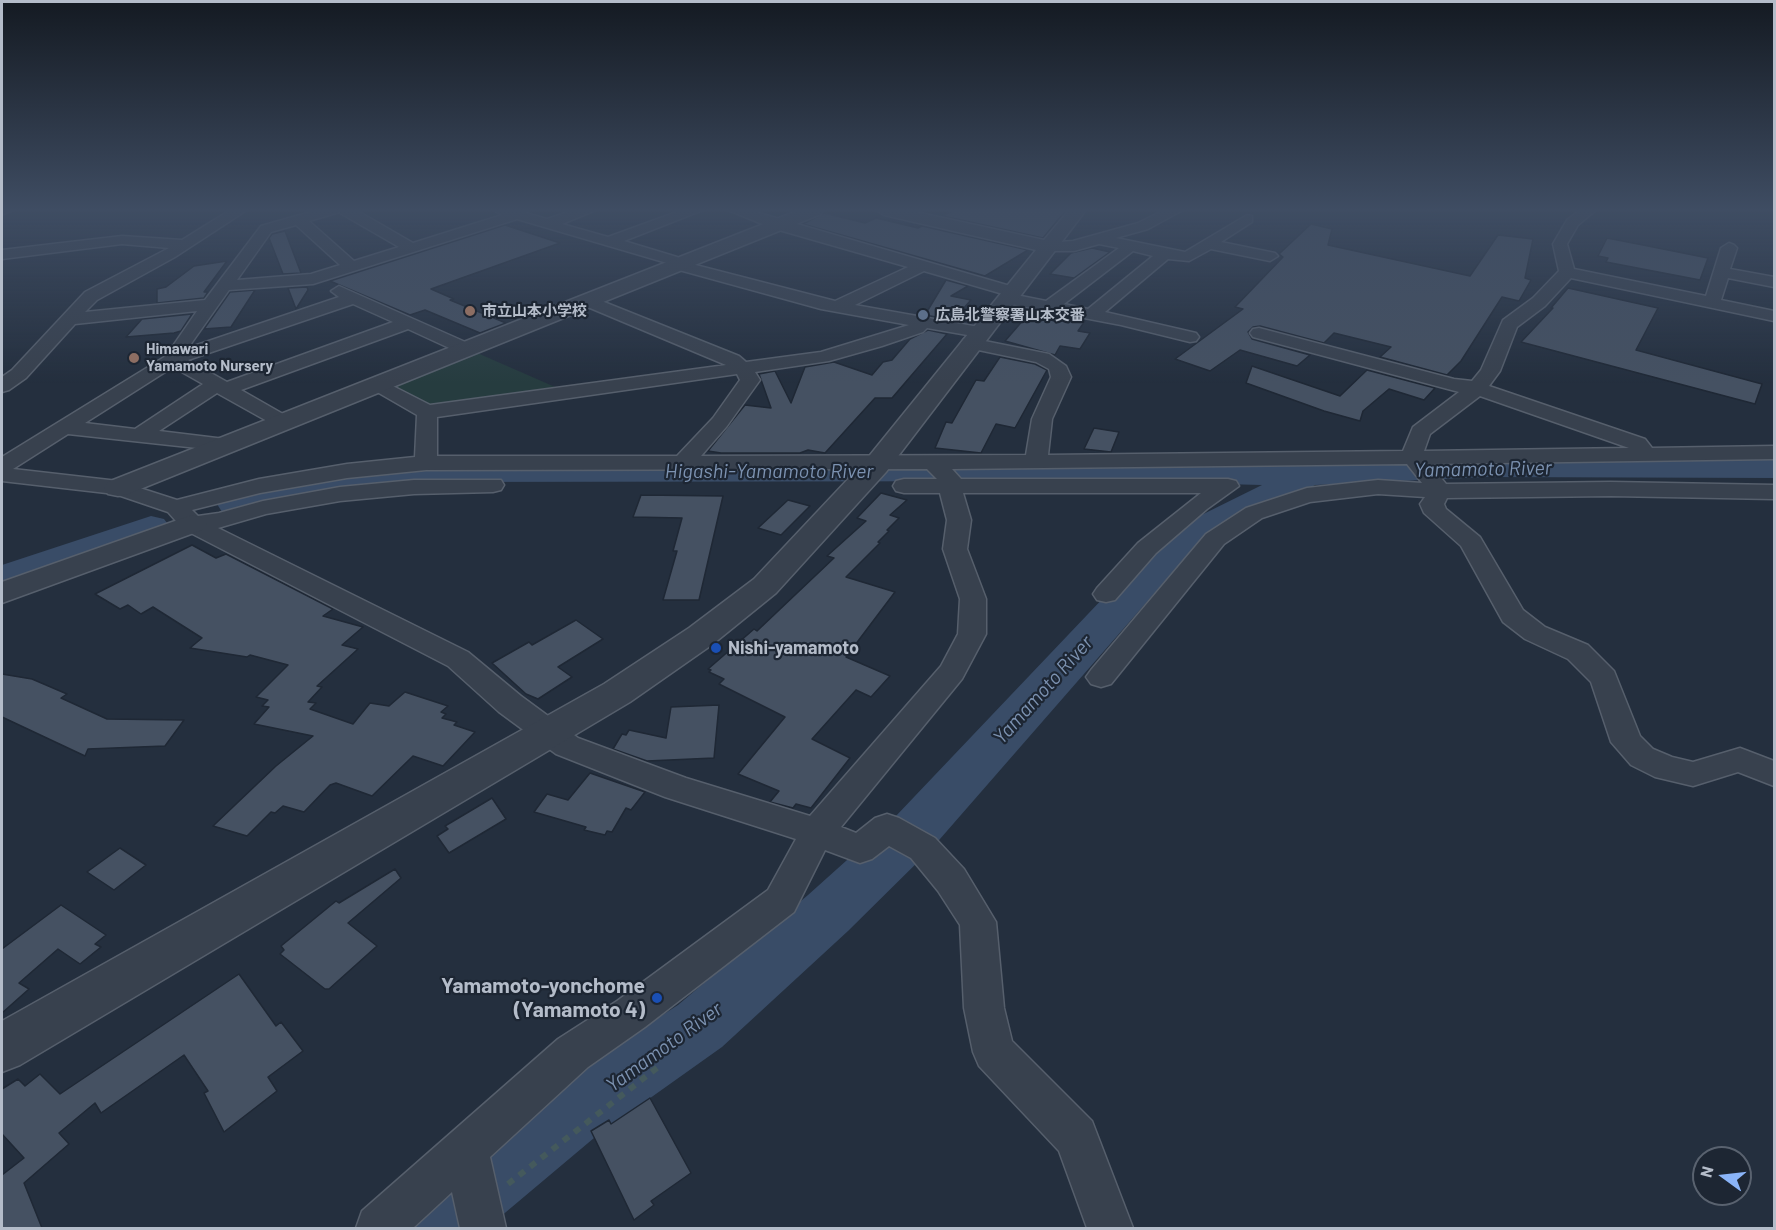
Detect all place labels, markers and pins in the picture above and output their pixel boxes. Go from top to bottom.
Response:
place label: 市立山本小学校 [482,302,587,320]
marker: 市立山本小学校 [463,304,477,318]
place label: 広島北警察署山本交番 [935,306,1085,324]
marker: 広島北警察署山本交番 [916,308,930,322]
place label: Himawari Yamamoto Nursery [146,340,273,375]
marker: Himawari Yamamoto Nursery [127,351,141,365]
place label: Nishi-yamamoto [728,637,859,659]
marker: Nishi-yamamoto [709,641,723,655]
place label: Yamamoto-yonchome (Yamamoto 4) [441,973,645,1023]
marker: Yamamoto-yonchome (Yamamoto 4) [650,991,664,1005]

